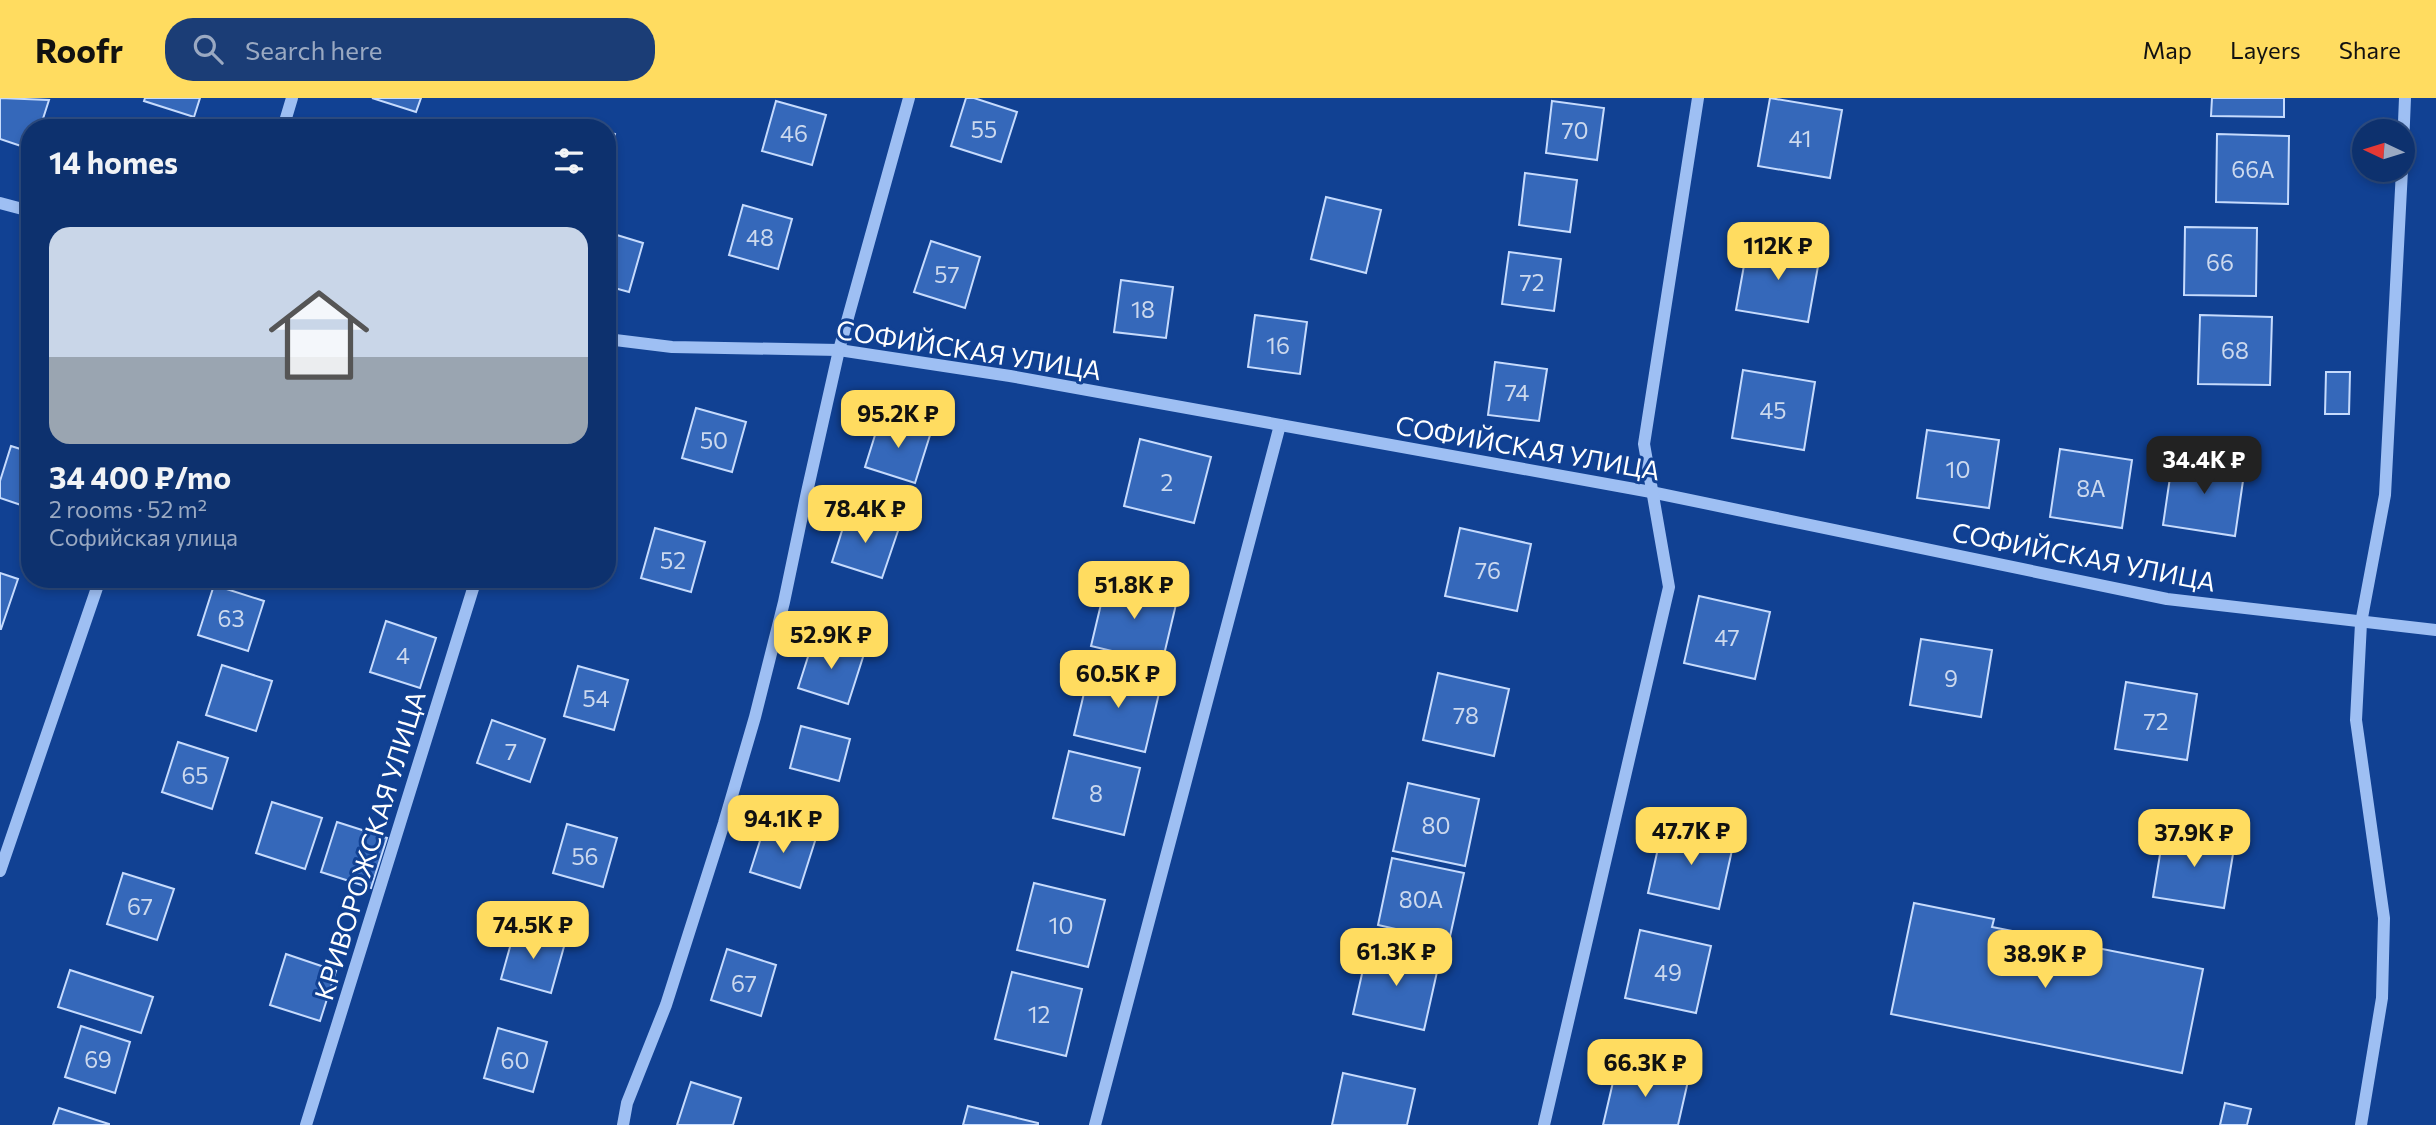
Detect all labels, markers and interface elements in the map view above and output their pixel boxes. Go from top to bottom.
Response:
search box [165,18,655,81]
text: Roofr [35,29,123,70]
icon: search [189,30,227,68]
text: Search here [245,34,383,65]
text: Map [2143,35,2192,64]
text: Layers [2230,35,2301,64]
text: Share [2339,35,2401,64]
house number: 55 [971,115,997,143]
house number: 70 [1561,116,1589,144]
house number: 46 [780,119,808,147]
north arrow [2352,119,2415,182]
map controls [2352,119,2415,182]
house number: 41 [1789,124,1811,152]
icon: filters [550,142,588,180]
text: 14 homes [49,143,178,180]
house number: 66А [2231,155,2275,183]
pin: 112K ₽ [1721,222,1835,282]
house number: 48 [746,223,774,251]
text: 112K ₽ [1743,231,1813,259]
house number: 66 [2206,248,2234,276]
house number: 57 [934,260,960,288]
house number: 72 [1520,268,1544,296]
icon: home [256,272,382,398]
house number: 18 [1131,295,1155,323]
street label: СОФИЙСКАЯ УЛИЦА [834,313,1104,385]
house number: 16 [1266,331,1290,359]
house number: 68 [2221,336,2249,364]
house number: 74 [1505,378,1529,406]
pin: 95.2K ₽ [833,390,963,450]
house number: 45 [1759,396,1787,424]
text: 95.2K ₽ [857,399,939,427]
street label: СОФИЙСКАЯ УЛИЦА [1393,408,1663,486]
house number: 50 [700,426,728,454]
pin: 34.4K ₽ [2139,436,2269,496]
text: 34.4K ₽ [2162,445,2246,473]
house number: 10 [1946,455,1970,483]
text: 34 400 ₽/mo [49,458,231,495]
house number: 2 [1161,468,1173,496]
house number: 8А [2076,474,2106,502]
pin: 78.4K ₽ [800,486,930,545]
text: 78.4K ₽ [824,494,906,522]
text: 2 rooms · 52 m² [49,495,207,523]
street label: СОФИЙСКАЯ УЛИЦА [1949,515,2219,597]
text: Софийская улица [49,523,238,551]
house number: 52 [660,546,686,574]
house number: 76 [1475,556,1501,584]
pin: 51.8K ₽ [1069,561,1199,621]
text: 51.8K ₽ [1094,570,1174,598]
house number: 63 [217,604,245,632]
pin: 52.9K ₽ [766,612,896,671]
text: 52.9K ₽ [790,620,872,648]
house number: 47 [1714,623,1740,651]
house number: 4 [396,641,410,669]
pin: 60.5K ₽ [1053,650,1183,710]
text: 60.5K ₽ [1076,659,1160,687]
house number: 9 [1944,664,1958,692]
house number: 54 [582,684,610,712]
street label: КРИВОРОЖСКАЯ УЛИЦА [307,687,431,1003]
house number: 78 [1453,701,1479,729]
house number: 72 [2144,707,2168,735]
house number: 7 [505,737,517,765]
house number: 65 [181,761,209,789]
house number: 8 [1089,779,1103,807]
pin: 94.1K ₽ [718,796,848,855]
text: 94.1K ₽ [744,804,822,832]
pin: 47.7K ₽ [1626,808,1756,867]
pin: 37.9K ₽ [2129,810,2259,869]
house number: 80 [1422,811,1450,839]
text: 47.7K ₽ [1652,816,1730,844]
text: 37.9K ₽ [2154,818,2234,846]
house number: 56 [571,842,599,870]
house number: 80А [1399,885,1443,913]
house number: 67 [127,892,153,920]
pin: 74.5K ₽ [468,902,598,961]
text: 74.5K ₽ [493,910,573,938]
house number: 10 [1049,911,1073,939]
pin: 61.3K ₽ [1331,928,1461,988]
pin: 38.9K ₽ [1980,930,2110,990]
text: 61.3K ₽ [1356,937,1436,965]
text: 38.9K ₽ [2004,939,2086,967]
house number: 49 [1654,958,1682,986]
house number: 67 [731,969,757,997]
house number: 12 [1028,1000,1050,1028]
pin: 66.3K ₽ [1580,1040,1710,1099]
house number: 69 [84,1045,112,1073]
house number: 60 [501,1046,529,1074]
text: 66.3K ₽ [1603,1048,1687,1076]

